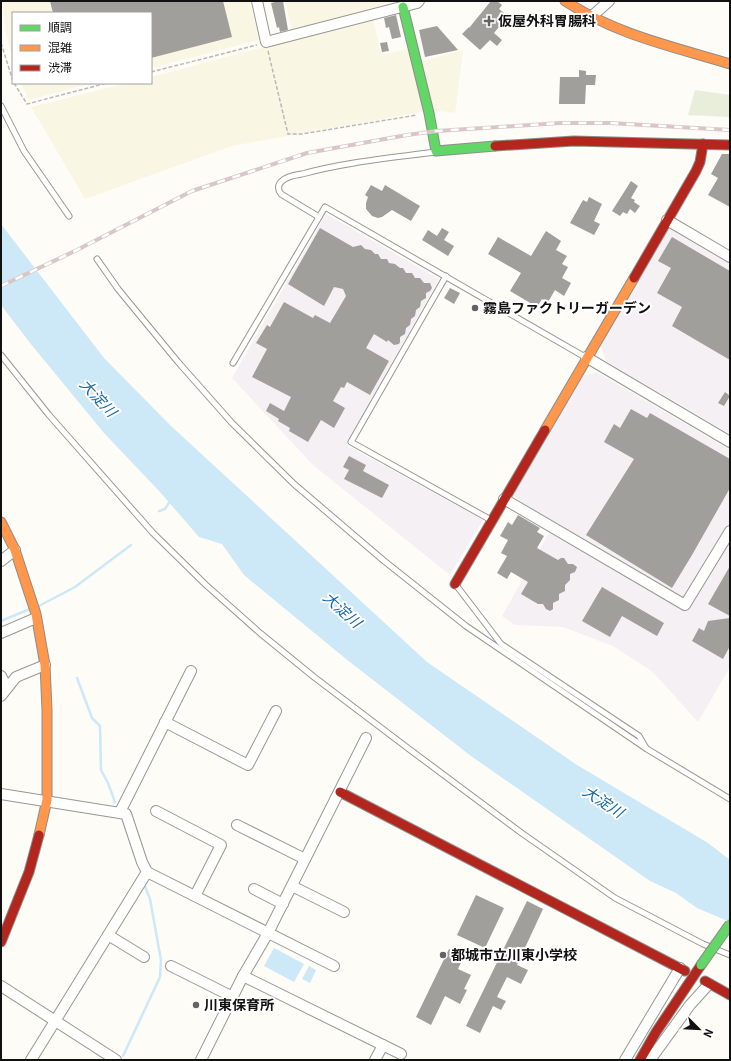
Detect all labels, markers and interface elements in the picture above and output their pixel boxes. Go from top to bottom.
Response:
place label: 仮屋外科胃腸科 [498,10,596,30]
legend [12,12,152,84]
marker: 仮屋外科胃腸科 [483,15,495,27]
text: 順調 [48,18,72,35]
text: 混雑 [48,38,72,55]
text: 渋滞 [48,58,72,75]
place label: 霧島ファクトリーガーデン [483,297,651,317]
marker: 霧島ファクトリーガーデン [470,303,480,313]
water label: 大淀川 [76,373,123,422]
water label: 大淀川 [319,586,368,633]
water label: 大淀川 [579,780,630,823]
place label: 都城市立川東小学校 [451,944,577,964]
marker: 都城市立川東小学校 [438,950,448,960]
place label: 川東保育所 [204,994,274,1014]
marker: 川東保育所 [191,1000,201,1010]
north arrow [679,1009,719,1049]
text: N [700,1026,718,1040]

